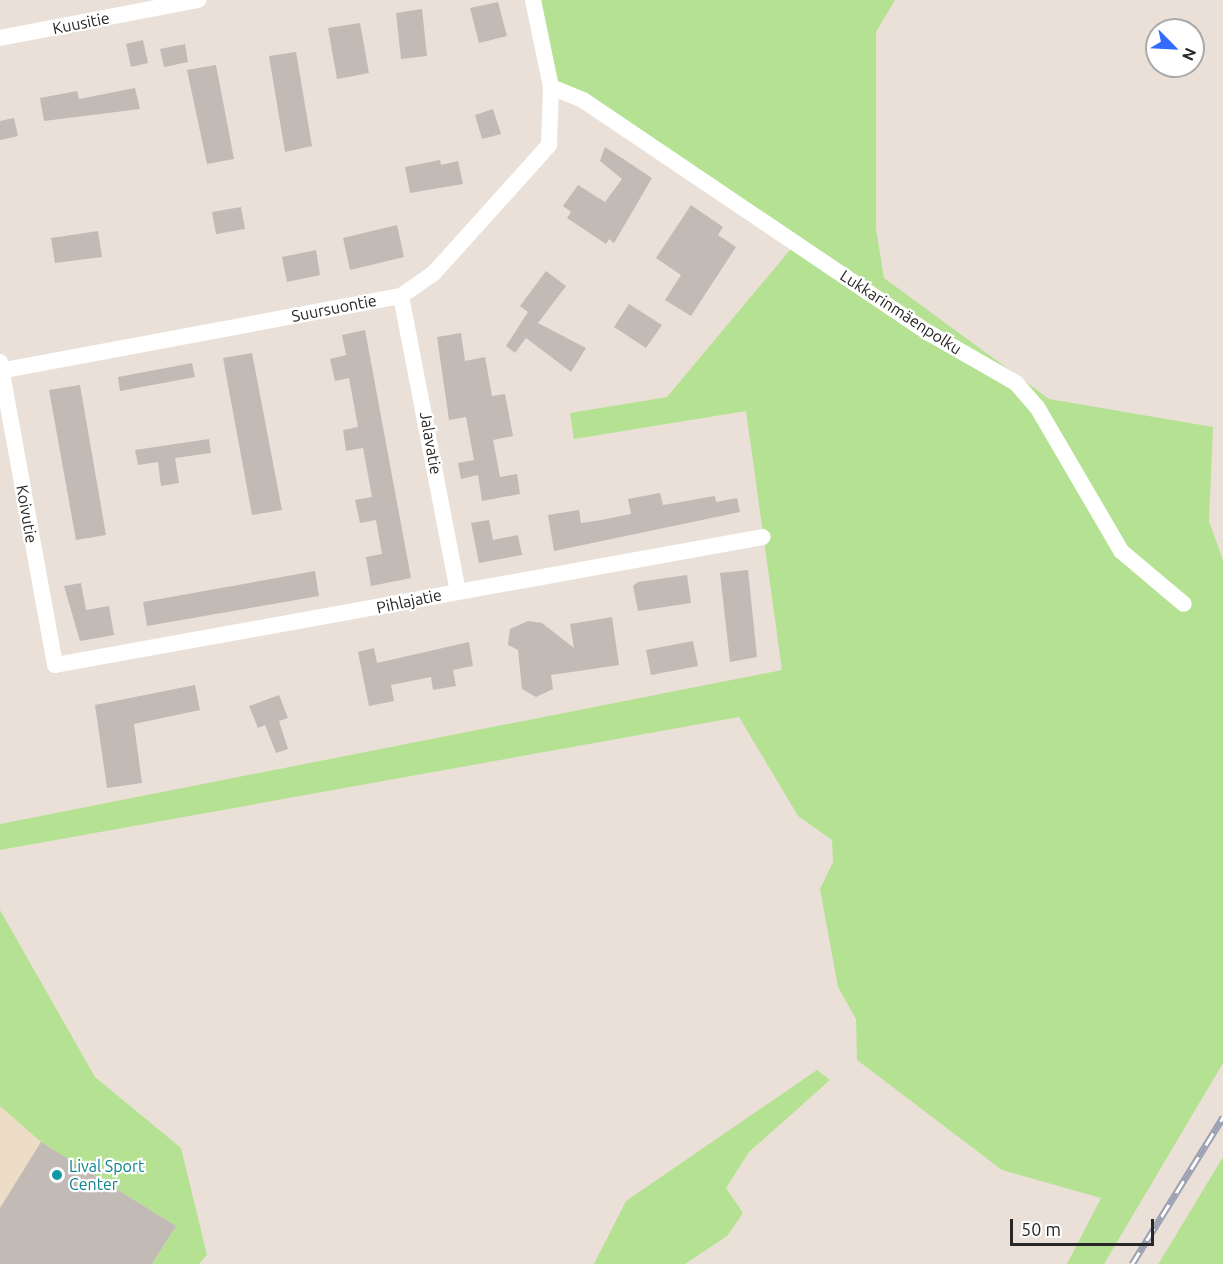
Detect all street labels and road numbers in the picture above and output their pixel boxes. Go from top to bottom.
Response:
street label: Kuusitie [51,8,111,38]
street label: Lukkarinmäenpolku [837,266,965,358]
street label: Suursuontie [290,290,378,326]
street label: Jalavatie [416,410,446,476]
street label: Koivutie [12,483,42,545]
street label: Pihlajatie [375,585,443,617]

